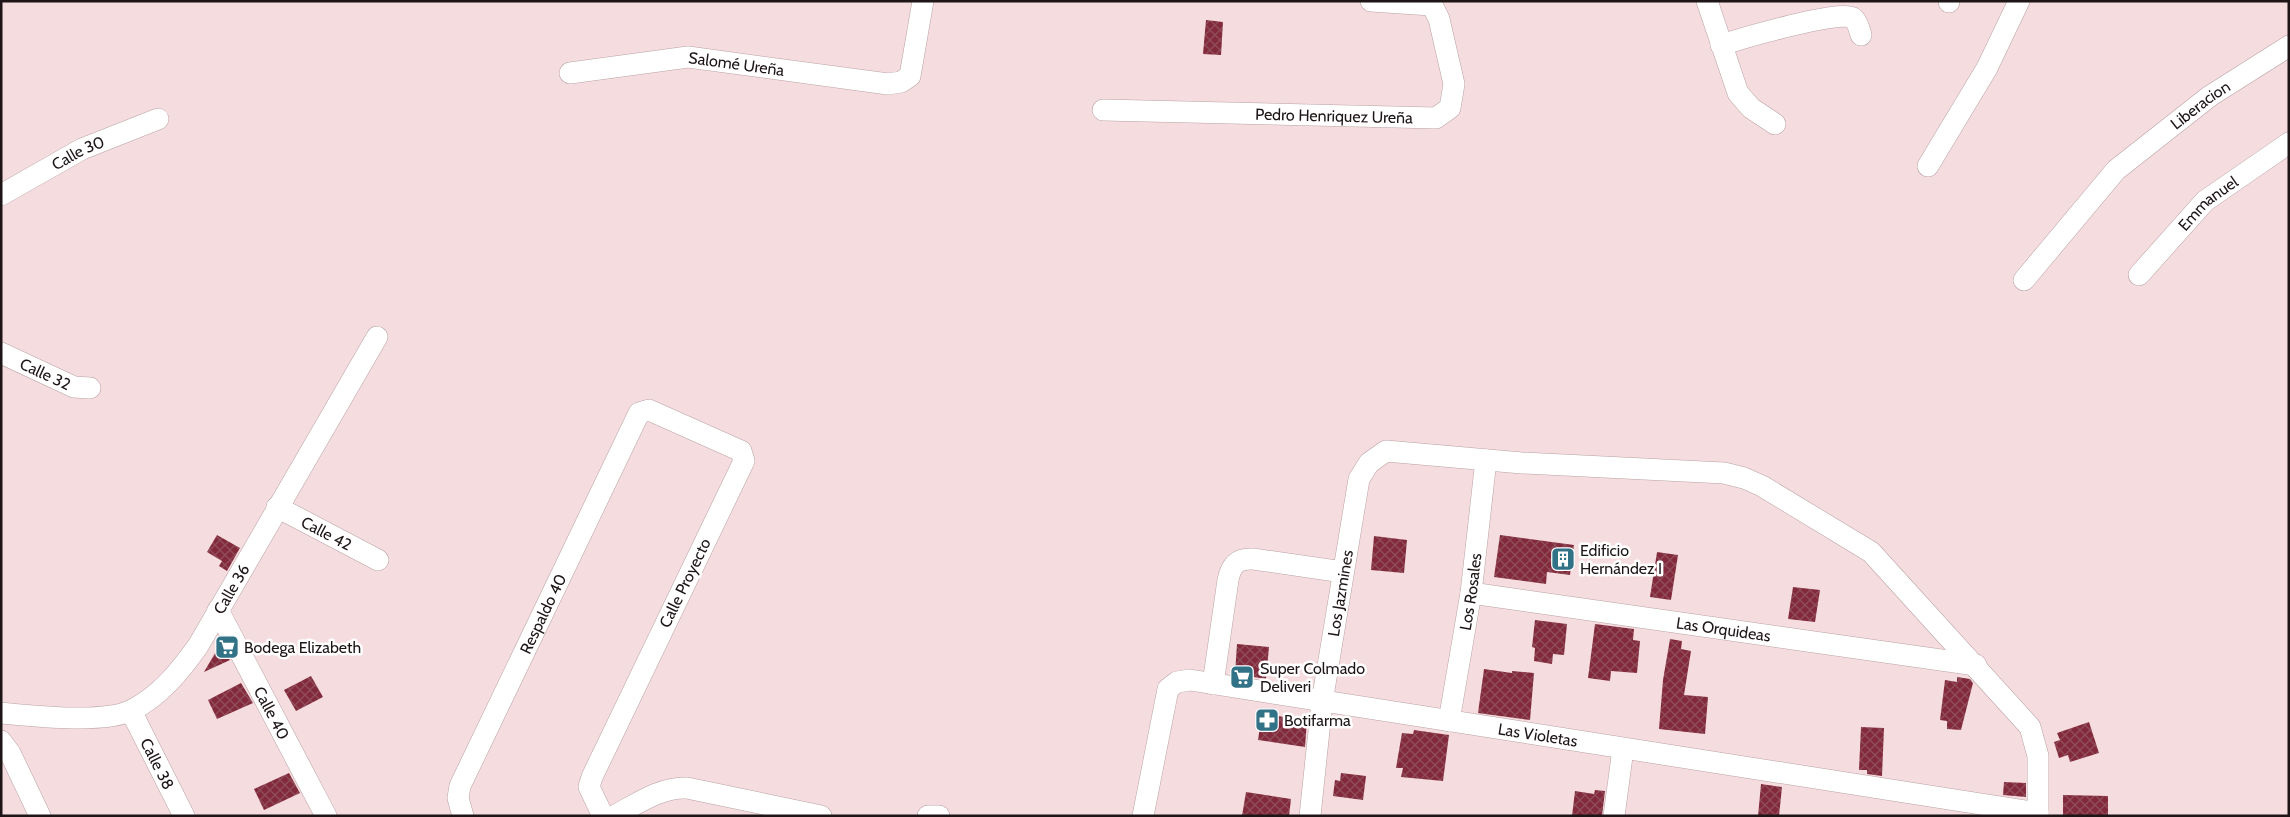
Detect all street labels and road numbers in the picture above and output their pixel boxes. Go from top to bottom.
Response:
street label: Salomé Ureña [687,48,786,79]
street label: Liberacion [2167,76,2234,133]
street label: Pedro Henriquez Ureña [1255,104,1413,127]
street label: Calle 30 [48,132,107,174]
street label: Emmanuel [2174,172,2242,234]
street label: Calle 32 [17,354,74,394]
street label: Calle 42 [298,512,355,554]
street label: Calle Proyecto [655,535,715,631]
street label: Los Jazmines [1324,548,1357,638]
street label: Los Rosales [1455,552,1485,632]
street label: Calle 36 [209,561,253,617]
street label: Respaldo 40 [515,571,570,657]
street label: Las Orquideas [1675,613,1772,645]
street label: Calle 40 [250,683,294,743]
street label: Las Violetas [1497,719,1579,750]
street label: Calle 38 [137,735,179,793]

